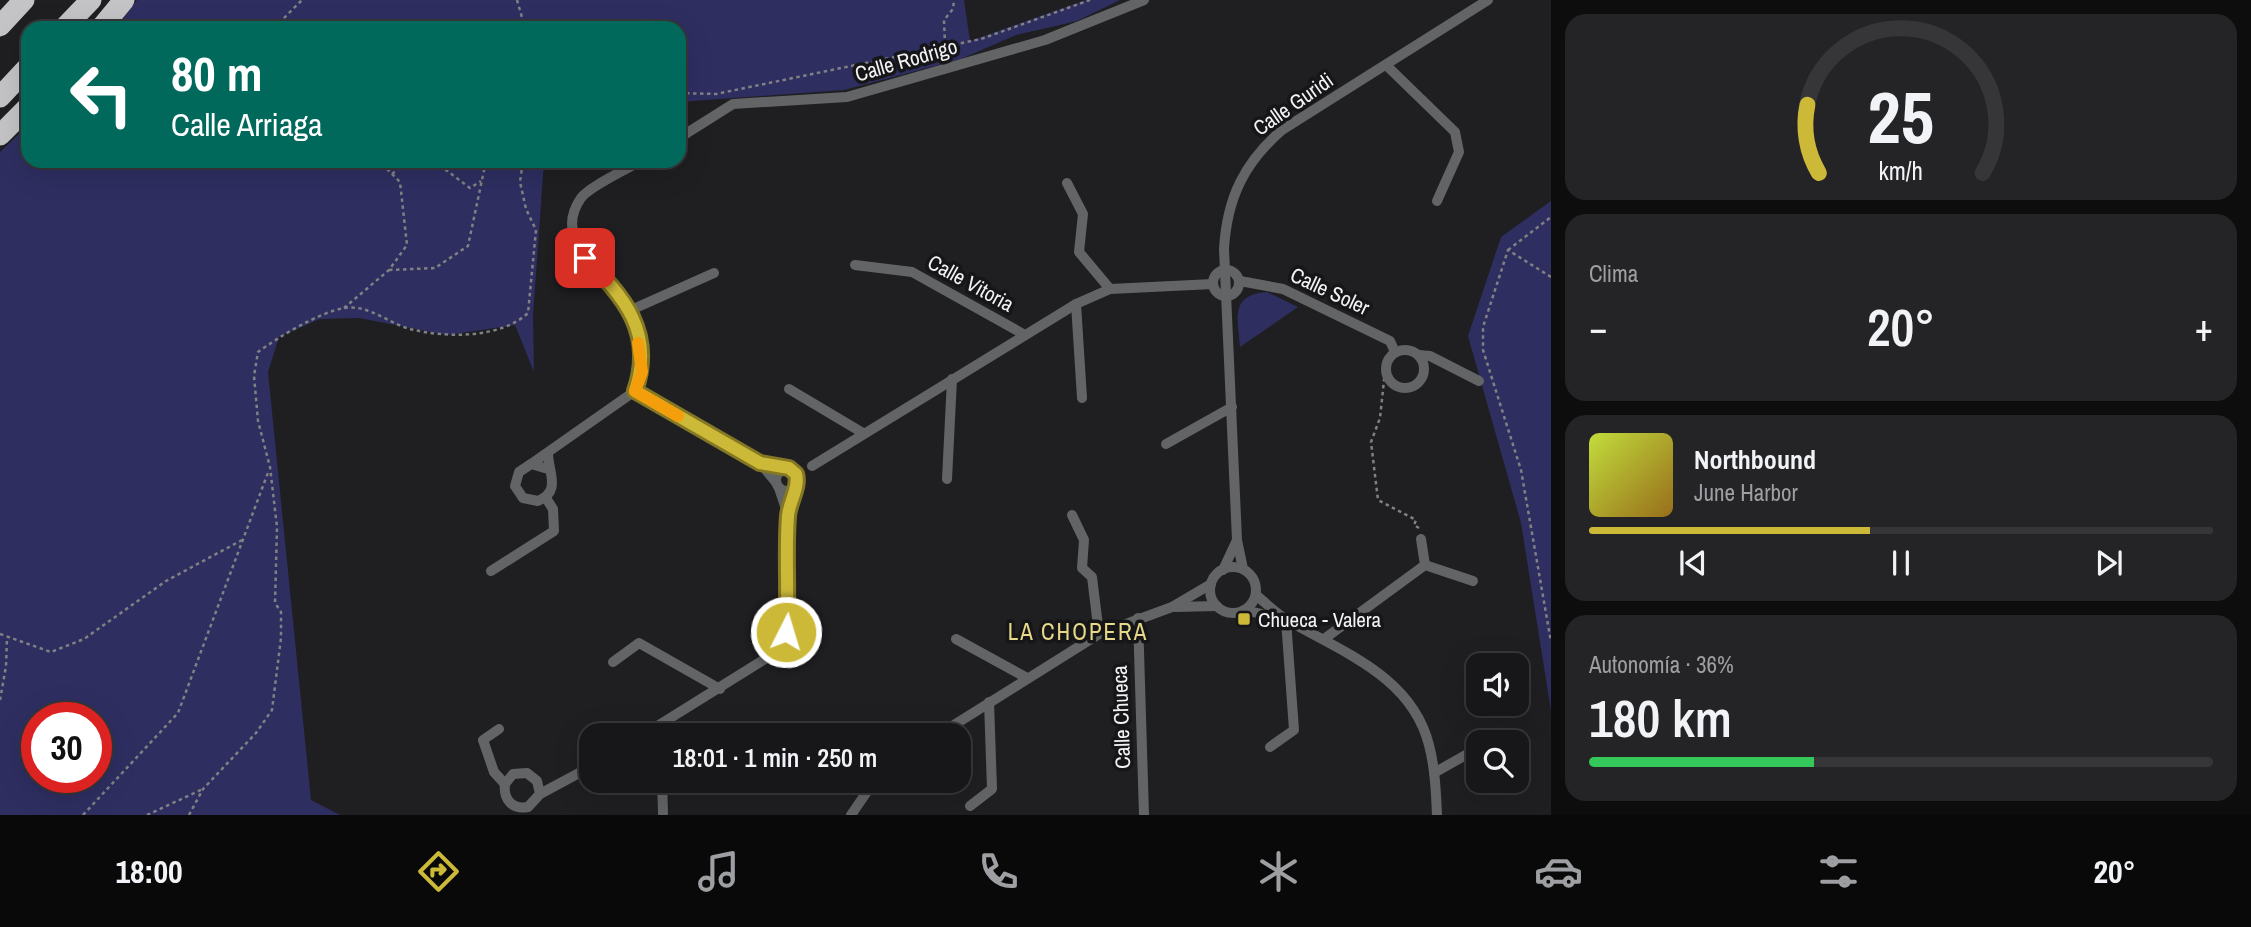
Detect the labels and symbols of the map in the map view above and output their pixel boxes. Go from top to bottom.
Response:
street label: Calle Rodrigo [851,32,961,88]
street label: Calle Guridi [1247,66,1339,142]
pin [555,228,615,288]
street label: Calle Vitoria [923,247,1020,319]
street label: Calle Soler [1286,260,1375,322]
position arrow [749,595,823,669]
place label: Chueca - Valera [1258,605,1382,634]
marker: Chueca - Valera [1236,611,1252,627]
district label: LA CHOPERA [1008,616,1148,647]
street label: Calle Chueca [1105,664,1137,769]
speed limit sign: 30 [21,702,112,793]

